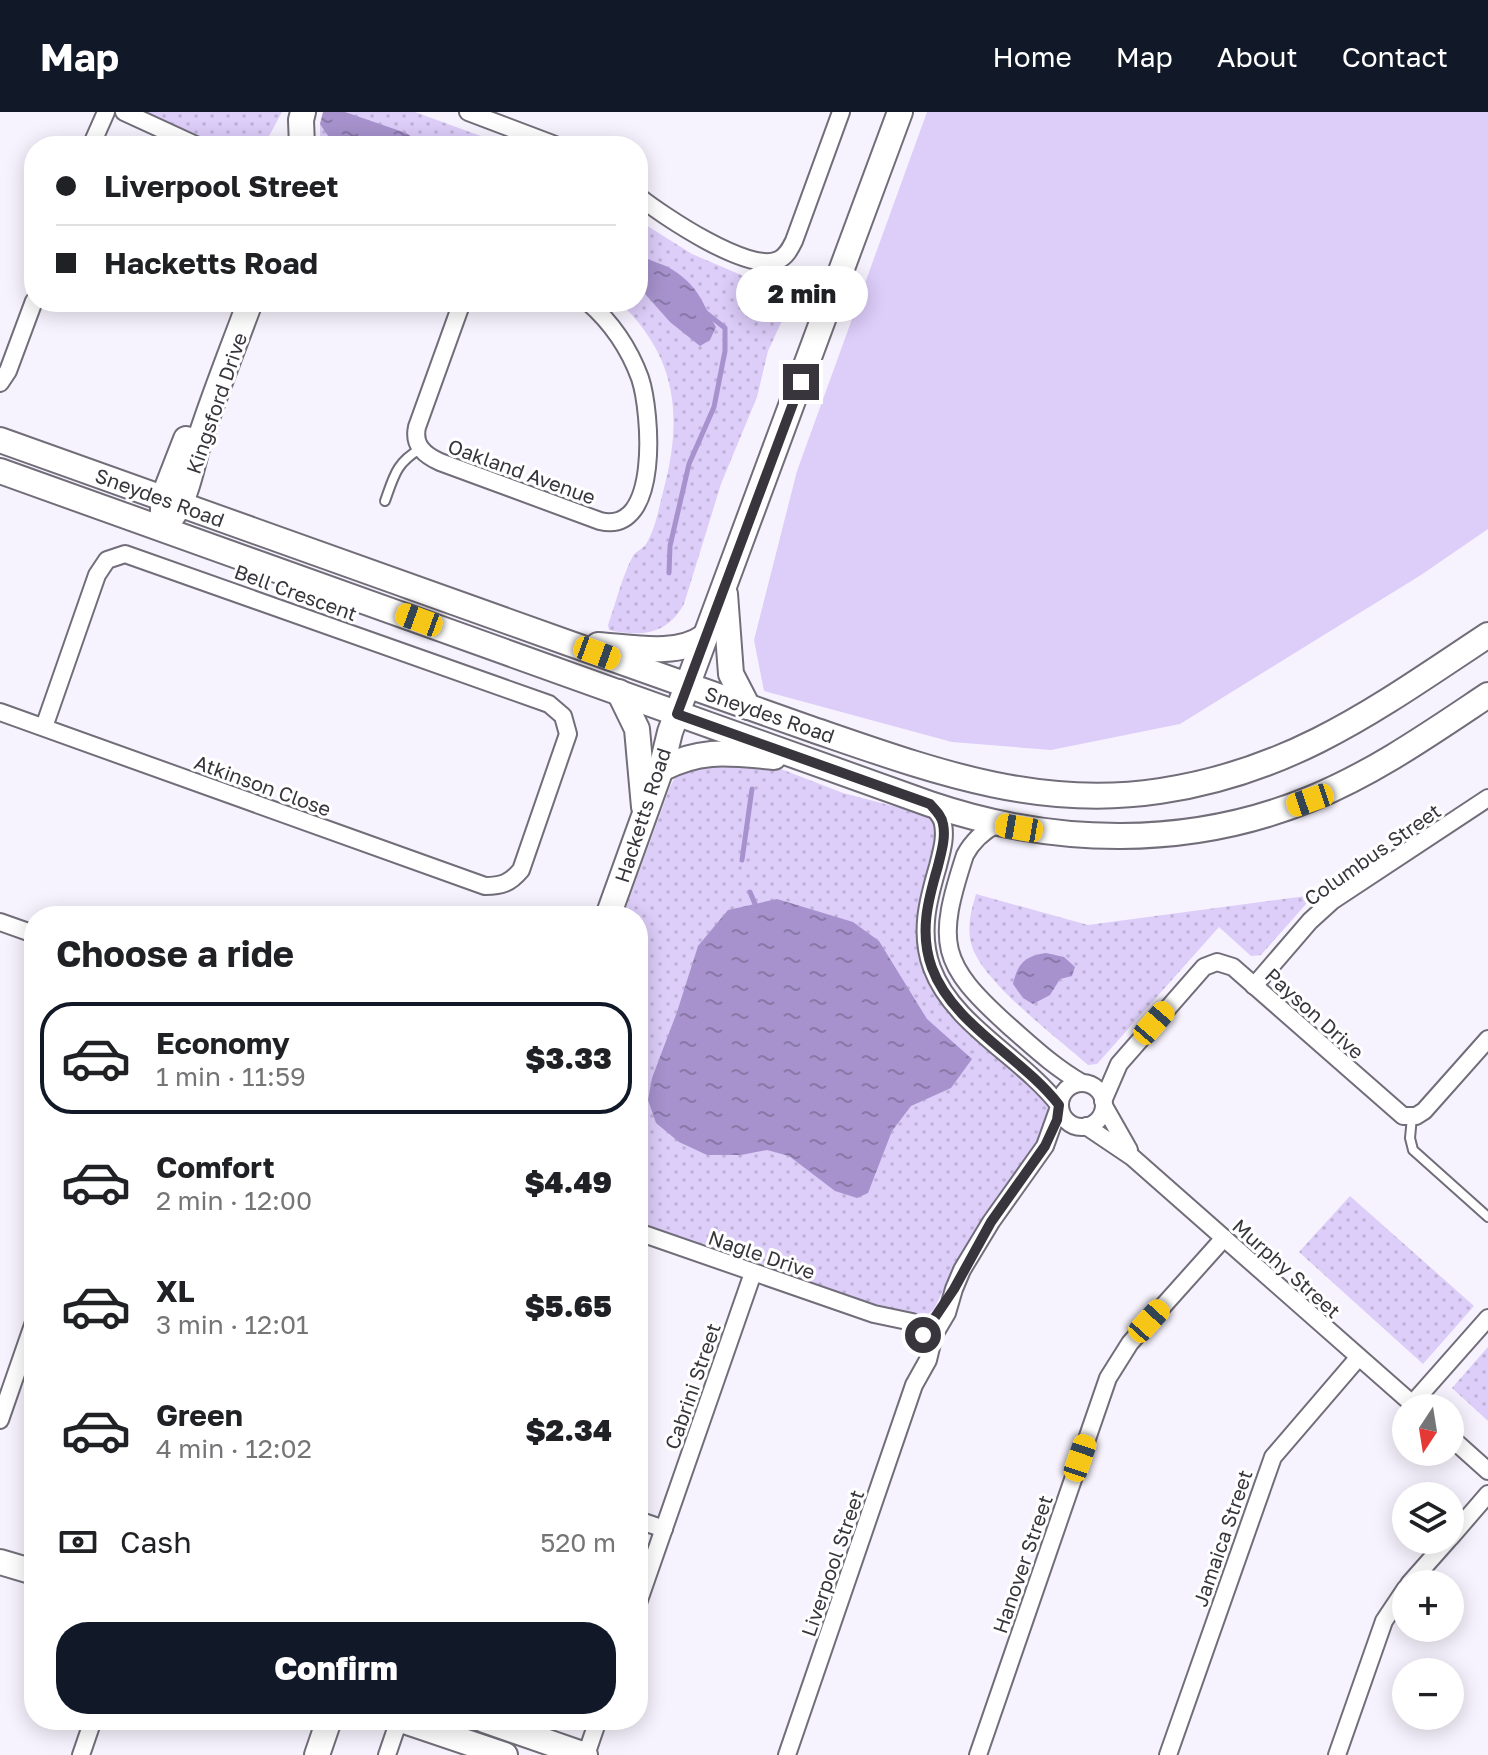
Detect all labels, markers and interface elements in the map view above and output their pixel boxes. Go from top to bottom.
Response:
text: Map [40,34,119,79]
text: Home [993,40,1072,73]
text: Map [1116,40,1173,73]
text: About [1217,40,1298,73]
text: Contact [1342,40,1448,73]
text: Liverpool Street [104,168,338,204]
text: Hacketts Road [104,245,318,281]
callout: 2 min [735,266,867,322]
text: 2 min [768,278,836,309]
street label: Kingsford Drive [181,329,251,477]
route end [783,364,819,400]
street label: Oakland Avenue [445,433,599,509]
street label: Sneydes Road [92,463,228,531]
street label: Bell Crescent [231,559,361,625]
car [392,601,446,639]
car [570,634,624,672]
street label: Sneydes Road [702,681,838,747]
street label: Hacketts Road [609,745,675,885]
street label: Atkinson Close [191,749,335,821]
car [1283,781,1337,819]
street label: Columbus Street [1299,798,1445,910]
car [993,812,1045,844]
text: Choose a ride [56,932,294,975]
street label: Payson Drive [1261,962,1369,1064]
car [1129,997,1179,1049]
icon: car [60,1022,132,1094]
text: Economy [156,1025,290,1061]
text: $3.33 [525,1040,612,1076]
text: 1 min · 11:59 [156,1061,306,1092]
icon: car [60,1146,132,1218]
text: Comfort [156,1149,275,1185]
text: $4.49 [524,1164,612,1200]
text: 2 min · 12:00 [156,1185,312,1216]
street label: Murphy Street [1228,1213,1346,1323]
street label: Nagle Drive [706,1225,818,1283]
icon: car [60,1270,132,1342]
text: XL [156,1273,195,1309]
text: $5.65 [525,1288,612,1324]
car [1124,1295,1174,1347]
text: 3 min · 12:01 [156,1309,309,1340]
route start [905,1317,941,1353]
street label: Cabrini Street [659,1320,725,1452]
icon: car [60,1394,132,1466]
north arrow [1392,1394,1464,1466]
map controls [1392,1394,1464,1730]
text: Green [156,1397,243,1433]
text: $2.34 [525,1412,612,1448]
car [1061,1431,1099,1485]
text: 4 min · 12:02 [156,1433,312,1464]
street label: Jamaica Street [1187,1466,1257,1610]
button: layers [1392,1482,1464,1554]
street label: Liverpool Street [796,1486,868,1640]
street label: Hanover Street [987,1492,1057,1636]
icon: cash [56,1520,100,1564]
text: Cash [120,1524,192,1560]
text: 520 m [540,1527,616,1558]
button: + [1392,1570,1464,1642]
button: Confirm [56,1622,616,1714]
button: − [1392,1658,1464,1730]

